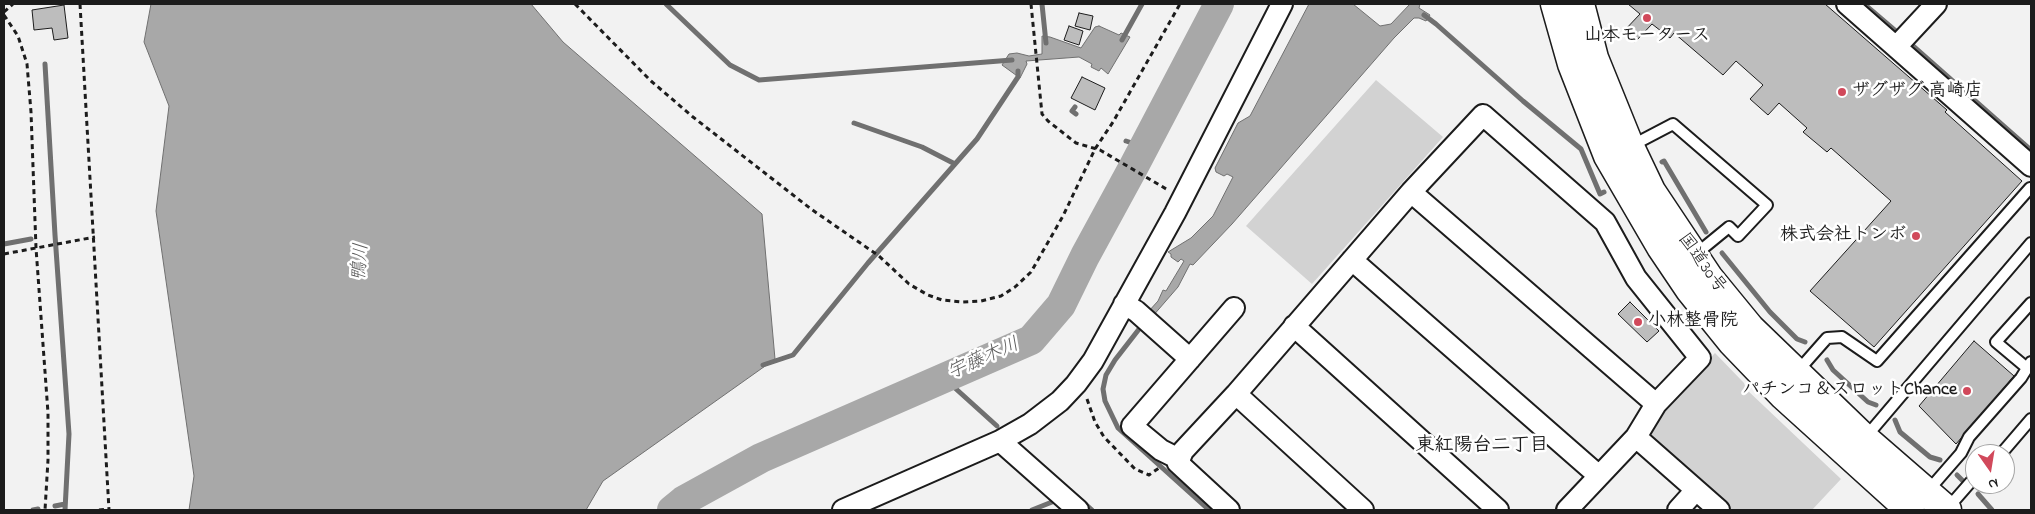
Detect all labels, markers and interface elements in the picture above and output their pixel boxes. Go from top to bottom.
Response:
marker: 山本モータース [1641,12,1653,24]
place label: 山本モータース [1584,26,1710,48]
place label: ザグザグ 高崎店 [1852,81,1982,103]
marker: ザグザグ 高崎店 [1836,86,1848,98]
place label: 株式会社トンボ [1780,225,1906,247]
street label: 国道30号 [1672,230,1730,298]
marker: 株式会社トンボ [1910,230,1922,242]
water label: 鴨川 [349,242,375,282]
place label: 小林整骨院 [1648,311,1738,333]
marker: 小林整骨院 [1632,316,1644,328]
water label: 宇藤木川 [945,334,1023,386]
place label: パチンコ＆スロットChance [1742,380,1957,402]
marker: パチンコ＆スロットChance [1961,385,1973,397]
district label: 東紅陽台二丁目 [1416,436,1548,458]
north arrow [1965,444,2015,494]
text: N [1986,472,2000,494]

